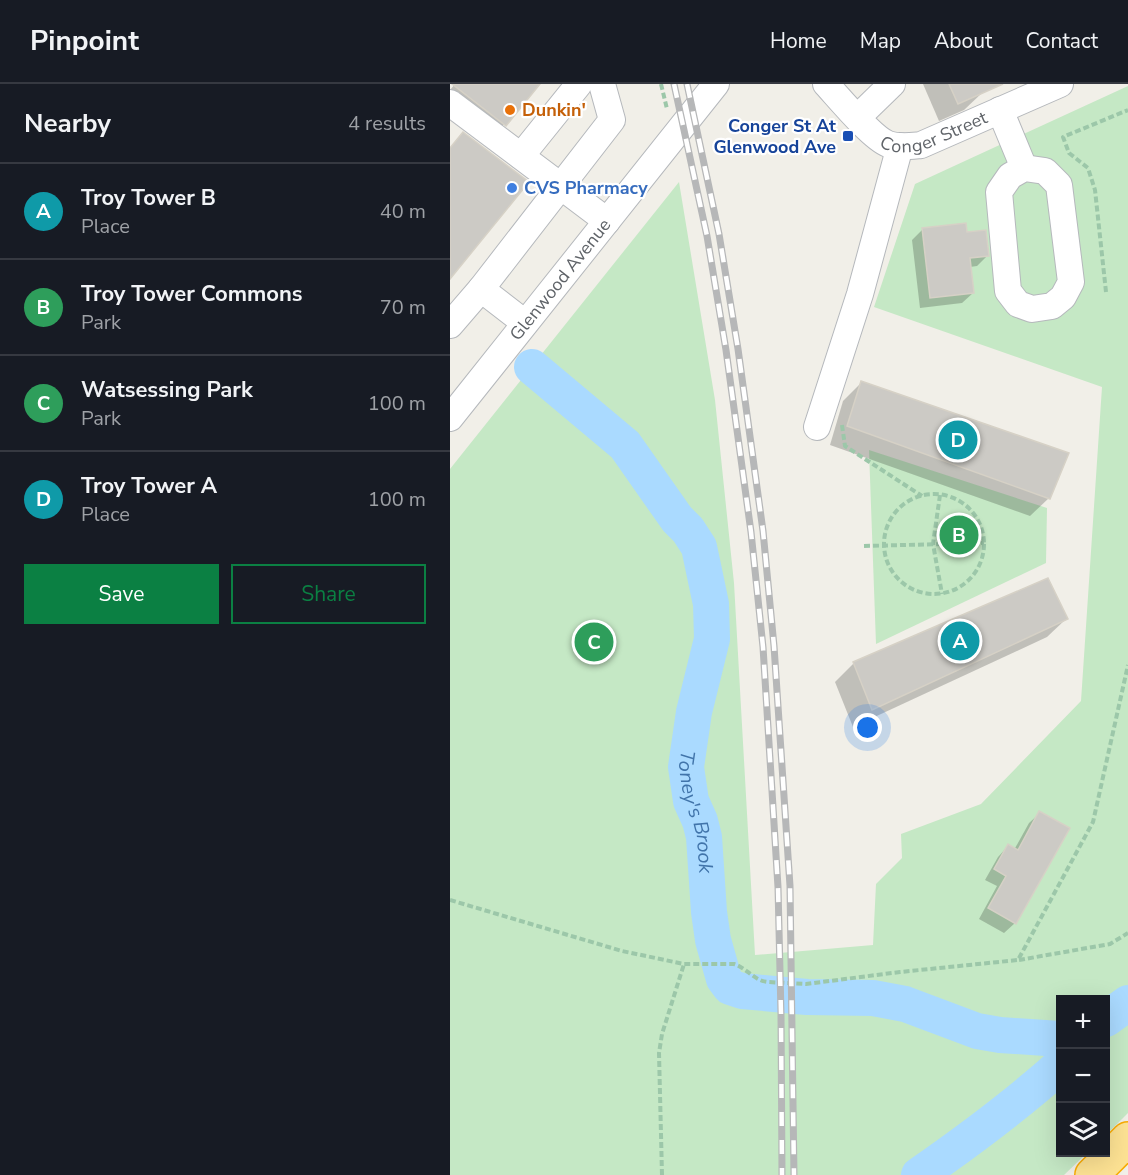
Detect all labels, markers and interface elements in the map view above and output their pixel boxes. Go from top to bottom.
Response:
text: Pinpoint [30,22,139,60]
text: Home [770,27,827,55]
text: Map [860,27,901,55]
text: About [934,27,992,55]
text: Contact [1025,27,1098,55]
place label: Dunkin' [522,98,586,122]
marker: Dunkin' [503,103,517,117]
street label: Conger Street [876,105,992,159]
text: Nearby [24,106,111,141]
text: 4 results [348,110,426,137]
place label: Conger St At Glenwood Ave [713,114,836,159]
marker: Conger St At Glenwood Ave [841,129,855,143]
place label: CVS Pharmacy [524,176,648,200]
marker: CVS Pharmacy [505,181,519,195]
text: Troy Tower B [81,183,216,213]
text: A [36,198,51,225]
text: 40 m [380,198,426,225]
text: Place [81,213,130,240]
street label: Glenwood Avenue [504,214,616,346]
text: Troy Tower Commons [81,279,303,309]
text: B [37,294,50,321]
text: 70 m [380,294,426,321]
text: Park [81,309,121,336]
text: Watsessing Park [81,375,253,405]
text: C [37,390,50,417]
text: 100 m [368,390,426,417]
text: Park [81,405,121,432]
pin: D [938,418,978,462]
text: Troy Tower A [81,471,217,501]
text: D [36,486,51,513]
text: 100 m [368,486,426,513]
text: Place [81,501,130,528]
pin: B [940,512,978,558]
button: Save [24,564,219,624]
button: Share [231,564,426,624]
pin: A [940,618,980,664]
pin: C [574,620,614,664]
your location [853,713,882,742]
water label: Toney's Brook [671,749,719,875]
map controls [1056,995,1110,1157]
button: + [1056,995,1110,1049]
button: − [1056,1049,1110,1103]
button: layers [1056,1103,1110,1157]

